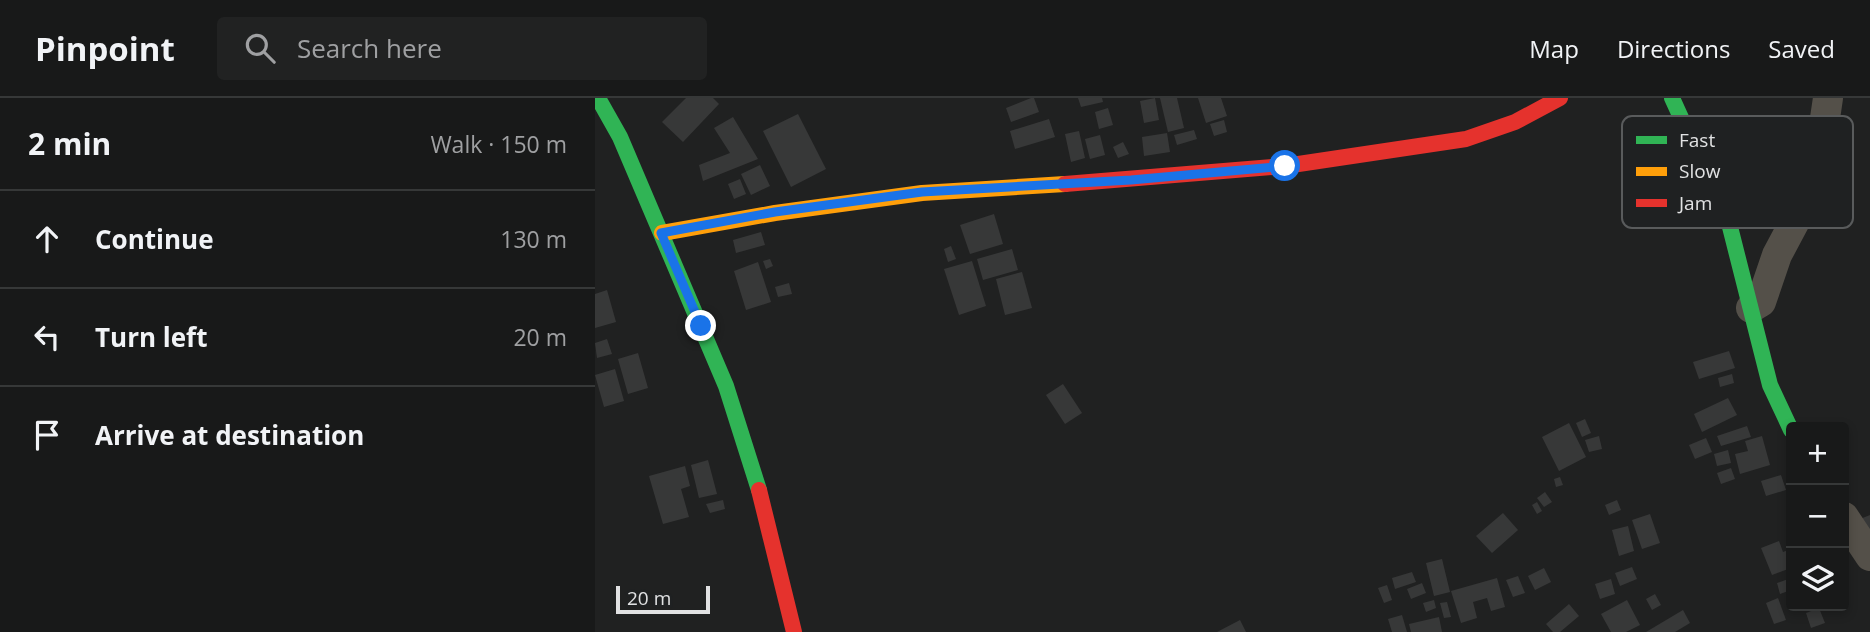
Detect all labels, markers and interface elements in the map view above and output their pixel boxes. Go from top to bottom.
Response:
search box [217,17,707,80]
text: Pinpoint [35,26,175,71]
icon: search [241,29,279,67]
text: Search here [297,30,442,66]
text: Map [1529,32,1579,65]
text: Directions [1617,32,1730,65]
text: Saved [1768,32,1835,65]
legend [1622,116,1853,228]
text: 2 min [28,123,111,164]
text: Fast [1679,127,1715,153]
text: Walk · 150 m [430,128,567,160]
route start [1269,150,1300,181]
text: Slow [1679,158,1721,184]
text: Jam [1677,190,1712,216]
icon: ahead [28,220,66,258]
text: Continue [95,221,214,257]
text: 130 m [500,223,567,255]
route end [685,310,716,341]
icon: left [28,318,66,356]
text: Turn left [95,319,207,355]
text: 20 m [513,321,567,353]
icon: arrive [28,416,66,454]
text: Arrive at destination [95,417,364,453]
map controls [1786,422,1849,611]
button: + [1786,422,1849,485]
button: − [1786,485,1849,548]
button: layers [1786,548,1849,611]
scale bar [616,583,711,615]
text: 20 m [627,585,671,611]

